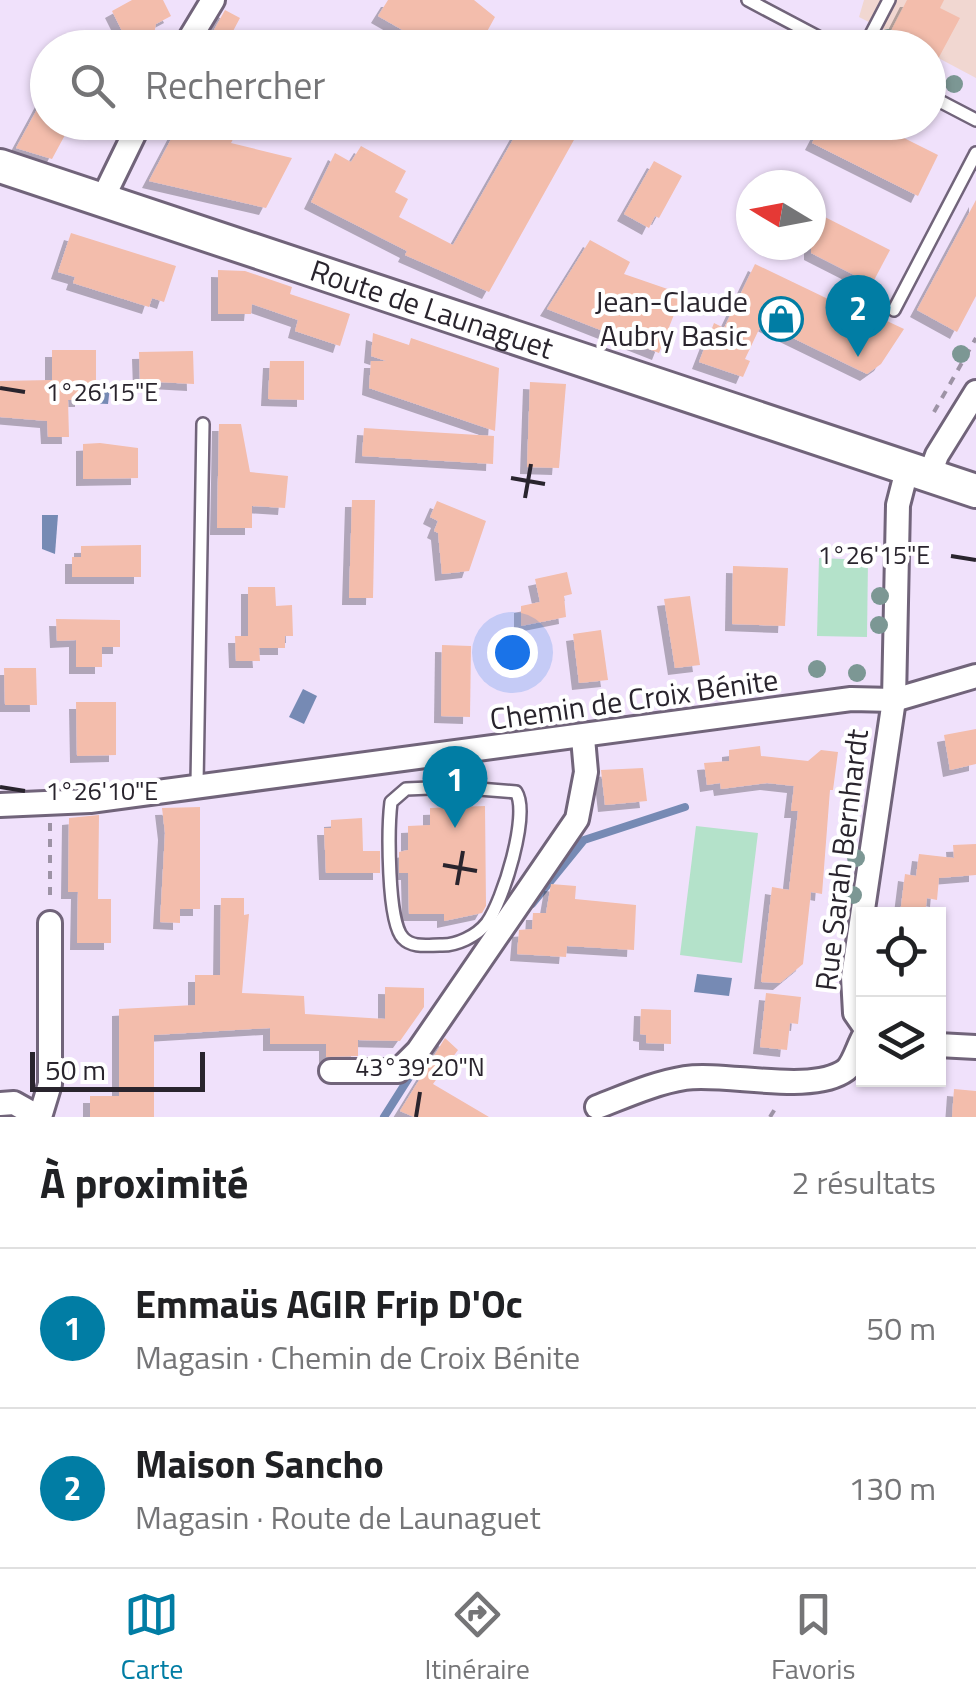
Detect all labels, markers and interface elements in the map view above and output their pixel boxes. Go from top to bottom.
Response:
search box [30,30,946,140]
text: Rechercher [145,56,326,114]
icon: search [65,58,120,113]
north arrow [736,170,826,260]
street label: Route de Launaguet [305,247,560,371]
pin: 2 [826,274,890,357]
place label: Jean-Claude Aubry Basic [595,278,748,358]
shop icon: Jean-Claude Aubry Basic [758,296,804,342]
text: 1°26'15"E [46,373,158,411]
text: 1°26'15"E [818,536,930,574]
your location [487,627,538,678]
street label: Chemin de Croix Bénite [487,656,781,742]
street label: Rue Sarah Bernhardt [802,726,880,993]
pin: 1 [422,746,488,828]
text: 1°26'10"E [46,772,158,810]
map controls [856,907,946,1087]
button: locate [856,907,946,997]
button: layers [856,997,946,1087]
scale bar [30,1047,205,1092]
text: 50 m [45,1048,106,1091]
text: 43°39'20"N [355,1048,485,1086]
text: À proximité [40,1150,248,1214]
text: 2 résultats [791,1158,936,1206]
text: Emmaüs AGIR Frip D'Oc [135,1275,523,1333]
text: 1 [64,1304,81,1352]
text: 50 m [866,1304,936,1352]
text: Magasin · Chemin de Croix Bénite [135,1333,580,1381]
text: Maison Sancho [135,1435,384,1493]
text: 2 [64,1464,81,1512]
text: 130 m [848,1464,936,1512]
text: Magasin · Route de Launaguet [135,1493,541,1541]
tab: Carte [121,1587,183,1690]
tab: Itinéraire [424,1587,530,1690]
tab: Favoris [771,1587,855,1690]

